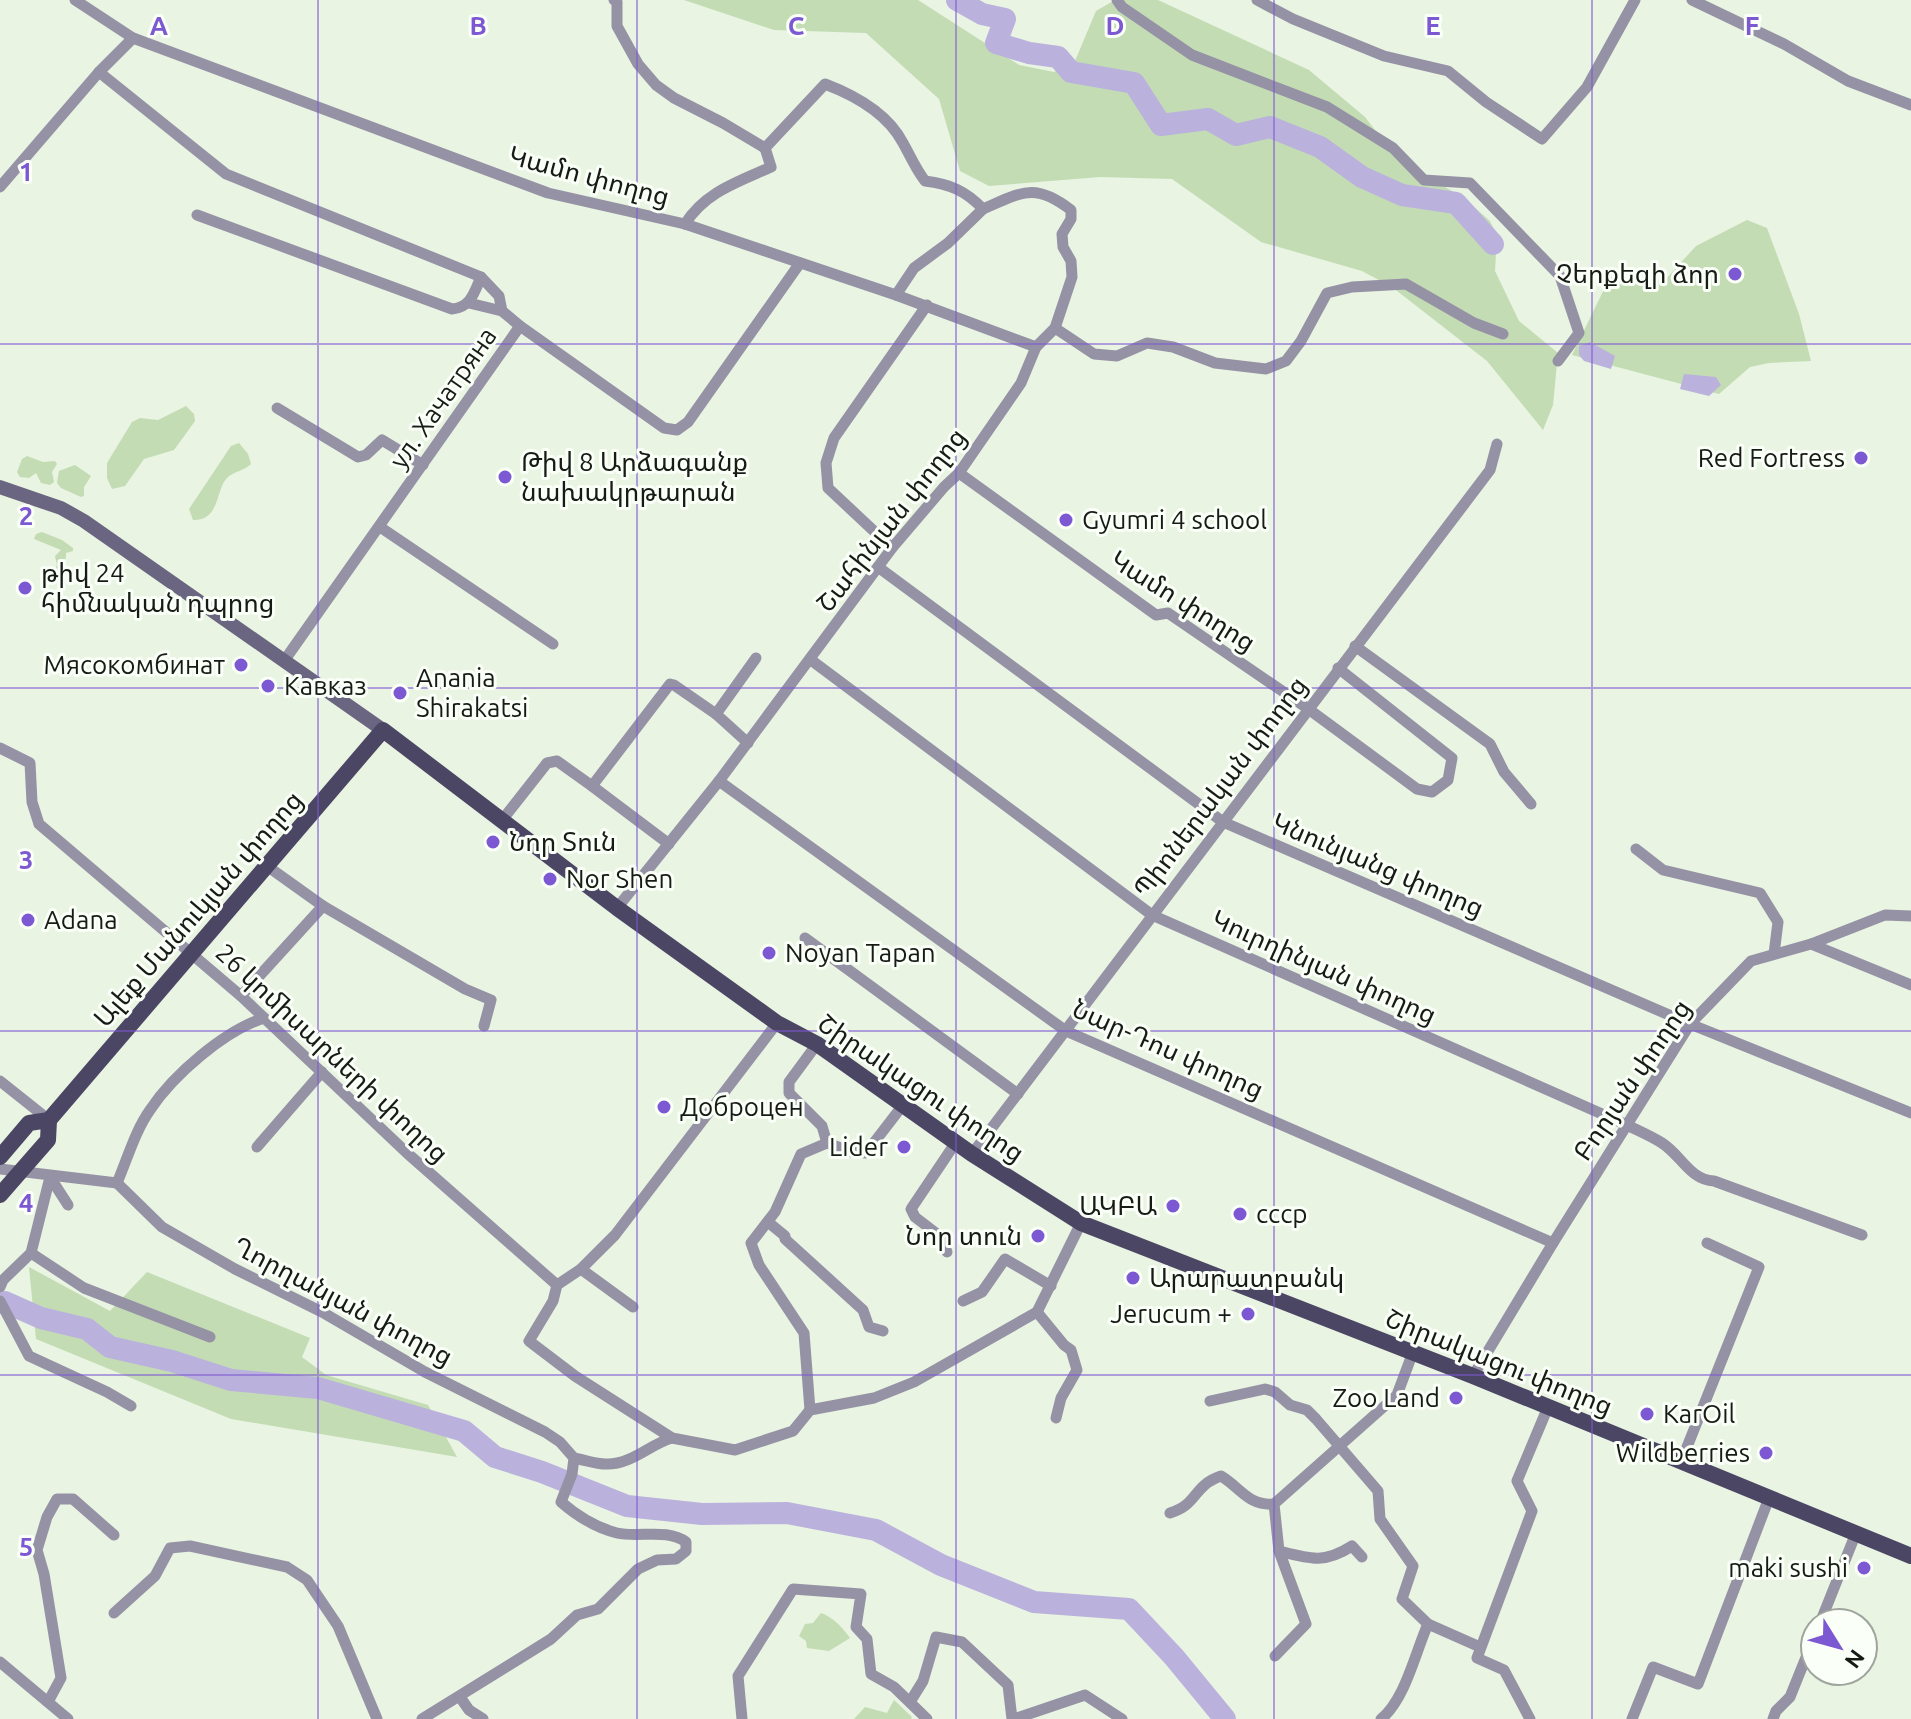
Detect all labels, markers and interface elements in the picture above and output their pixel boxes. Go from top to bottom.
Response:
text: A [150,11,169,40]
text: B [469,11,487,40]
text: C [788,11,805,40]
text: D [1106,11,1124,40]
text: E [1425,11,1441,40]
text: F [1745,11,1759,40]
street label: Կամո փողոց [505,140,673,212]
text: 1 [19,157,33,186]
place label: Չերքեզի ձոր [1556,259,1719,289]
marker: Չերքեզի ձոր [1726,265,1744,283]
street label: ул. Хачатряна [383,322,502,474]
street label: Շահինյան փողոց [810,422,972,618]
place label: Red Fortress [1698,443,1845,472]
place label: Թիվ 8 Արձագանք նախակրթարան [521,447,748,507]
marker: Red Fortress [1852,449,1870,467]
marker: Թիվ 8 Արձագանք նախակրթարան [496,468,514,486]
text: 2 [19,501,33,530]
place label: Gyumri 4 school [1082,505,1267,534]
marker: Gyumri 4 school [1057,511,1075,529]
street label: Կամո փողոց [1105,544,1261,658]
place label: թիվ 24 հիմնական դպրոց [41,558,274,618]
marker: թիվ 24 հիմնական դպրոց [16,579,34,597]
place label: Мясокомбинат [44,650,225,679]
marker: Мясокомбинат [232,656,250,674]
place label: Anania Shirakatsi [416,663,528,722]
place label: Кавказ [284,671,367,700]
street label: Պիոներական փողոց [1127,671,1313,903]
marker: Кавказ [259,677,277,695]
marker: Anania Shirakatsi [391,684,409,702]
street label: Ալեք Մանուկյան փողոց [88,785,308,1033]
street label: Կնունյանց փողոց [1268,807,1488,923]
place label: Նոր Տուն [509,827,616,857]
marker: Նոր Տուն [484,833,502,851]
text: 3 [19,845,33,874]
place label: Nor Shen [566,864,673,893]
marker: Nor Shen [541,870,559,888]
street label: Կուրղինյան փողոց [1207,904,1441,1030]
place label: Adana [44,905,118,934]
marker: Adana [19,911,37,929]
street label: 26 կոմիսարների փողոց [210,937,454,1169]
place label: Noyan Tapan [785,938,936,967]
marker: Noyan Tapan [760,944,778,962]
street label: Նար-Դոս փողոց [1068,993,1268,1105]
street label: Բորյան փողոց [1567,994,1697,1166]
street label: Շիրակացու փողոց [812,1008,1030,1168]
place label: Доброцен [680,1092,804,1121]
marker: Доброцен [655,1098,673,1116]
place label: Lider [829,1132,888,1161]
marker: Lider [895,1138,913,1156]
text: 4 [19,1188,33,1217]
place label: ԱԿԲԱ [1079,1191,1157,1220]
marker: ԱԿԲԱ [1164,1197,1182,1215]
place label: ссср [1256,1199,1307,1228]
marker: ссср [1231,1205,1249,1223]
place label: Նոր տուն [905,1221,1022,1251]
marker: Նոր տուն [1029,1227,1047,1245]
street label: Ղորղանյան փողոց [228,1230,458,1372]
place label: Արարատբանկ [1149,1263,1344,1293]
marker: Արարատբանկ [1124,1269,1142,1287]
place label: Jerucum + [1110,1299,1232,1328]
street label: Շիրակացու փողոց [1381,1303,1617,1421]
marker: Jerucum + [1239,1305,1257,1323]
place label: Zoo Land [1332,1383,1440,1412]
marker: Zoo Land [1447,1389,1465,1407]
place label: KarOil [1663,1399,1736,1428]
marker: KarOil [1638,1405,1656,1423]
place label: Wildberries [1616,1438,1750,1467]
marker: Wildberries [1757,1444,1775,1462]
text: 5 [19,1532,33,1561]
place label: maki sushi [1728,1553,1848,1582]
marker: maki sushi [1855,1559,1873,1577]
north arrow [1799,1607,1879,1687]
text: N [1840,1645,1870,1673]

